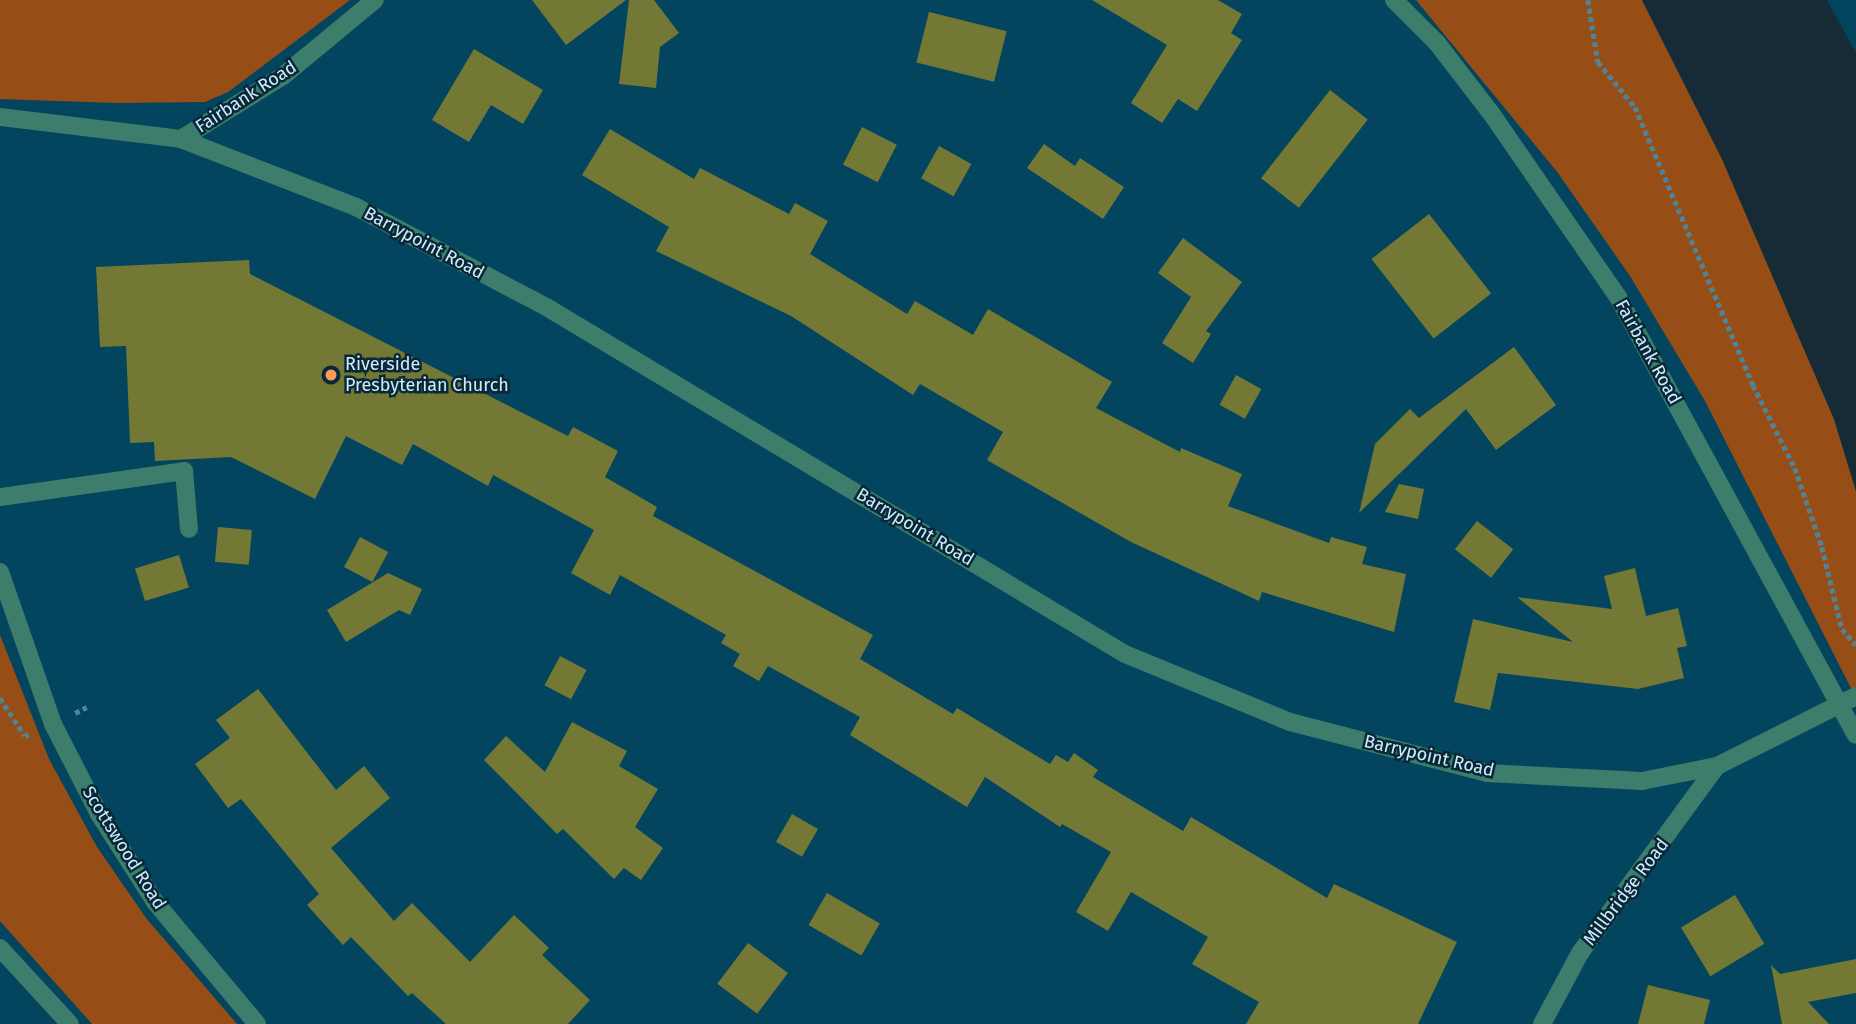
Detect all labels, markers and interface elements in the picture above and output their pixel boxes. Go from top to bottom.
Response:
street label: Fairbank Road [192,56,300,138]
street label: Barrypoint Road [360,202,488,284]
street label: Fairbank Road [1610,296,1686,408]
place label: Riverside Presbyterian Church [345,354,509,396]
marker: Riverside Presbyterian Church [323,367,339,383]
street label: Barrypoint Road [852,483,978,571]
street label: Barrypoint Road [1362,731,1496,781]
street label: Scottswood Road [78,783,170,913]
street label: Millbridge Road [1579,834,1673,950]

